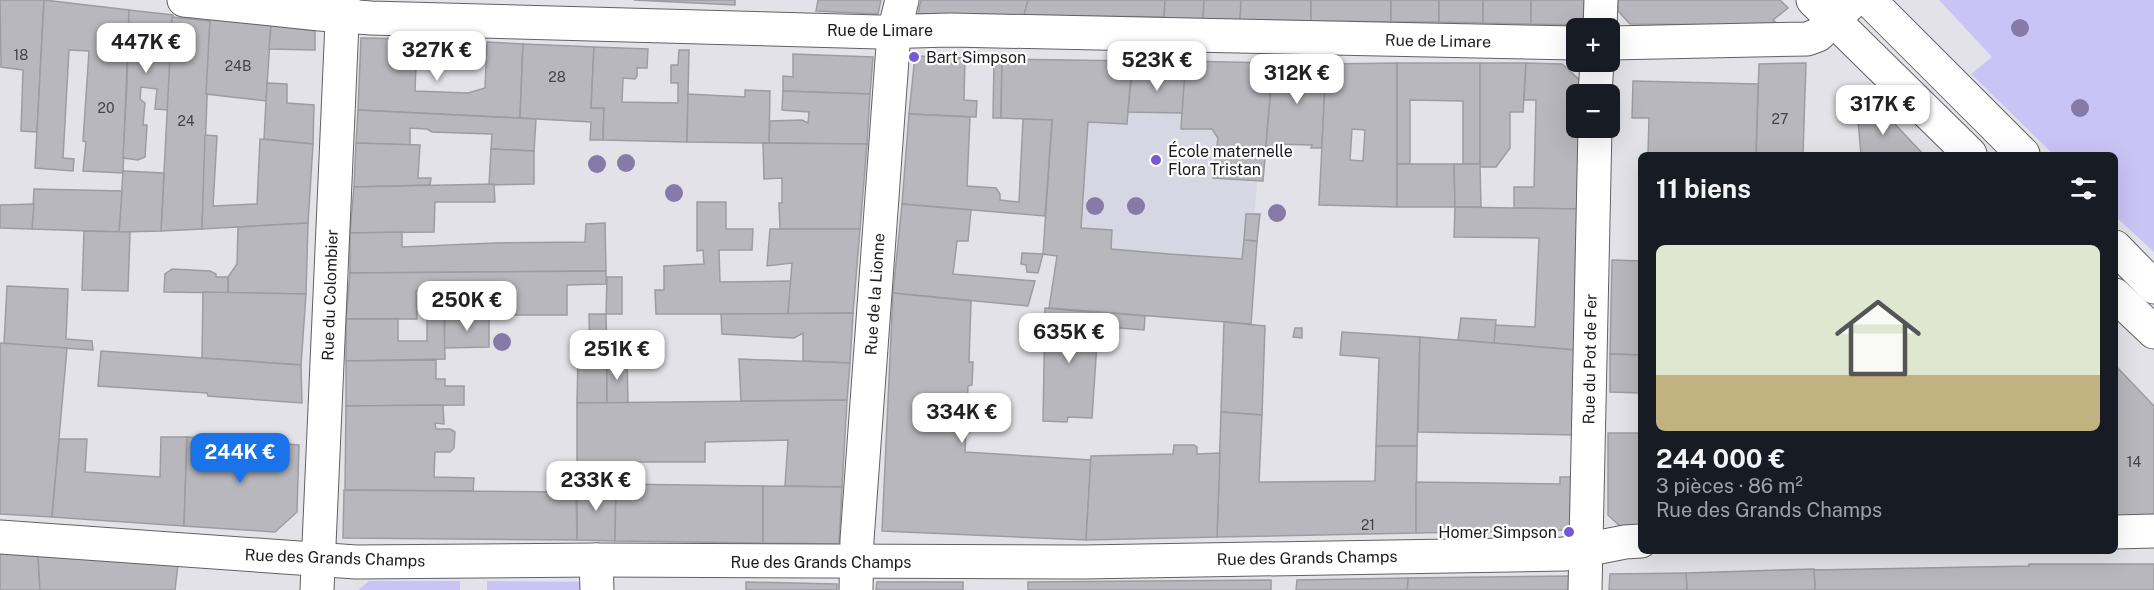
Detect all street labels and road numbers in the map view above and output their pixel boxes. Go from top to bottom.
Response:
street label: Rue de Limare [827,21,933,40]
street label: Rue de Limare [1385,31,1491,51]
street label: Rue du Colombier [318,229,342,361]
street label: Rue de la Lionne [861,232,889,356]
street label: Rue du Pot de Fer [1579,293,1601,425]
street label: Rue des Grands Champs [244,545,426,571]
street label: Rue des Grands Champs [1216,547,1398,569]
street label: Rue des Grands Champs [731,553,911,572]

